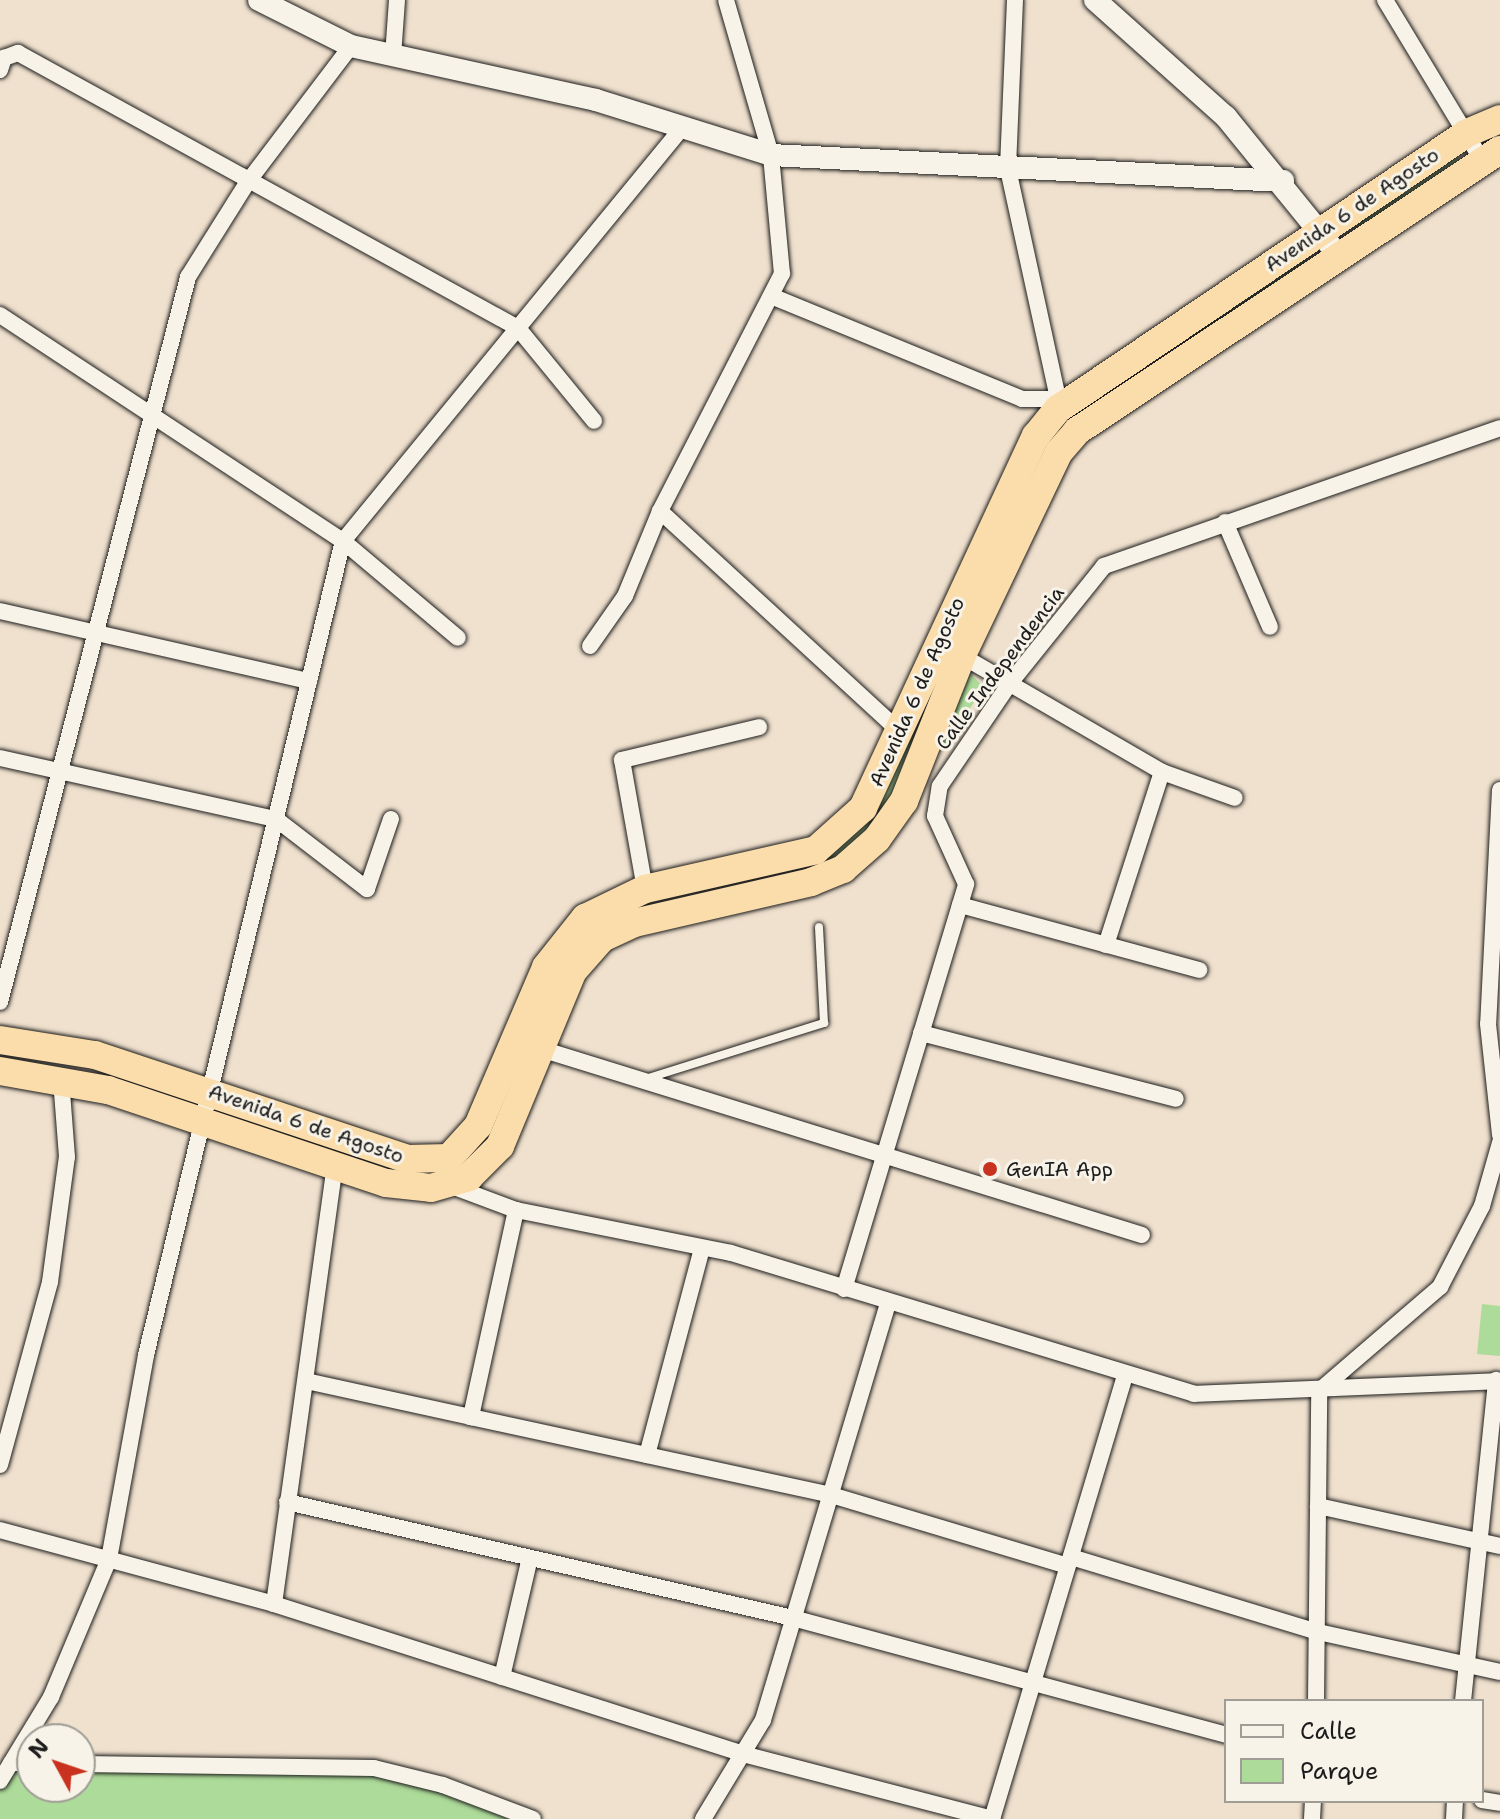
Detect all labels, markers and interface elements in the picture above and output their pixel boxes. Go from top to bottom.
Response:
street label: Avenida 6 de Agosto [1260,143,1444,277]
street label: Calle Independencia [931,582,1069,754]
street label: Avenida 6 de Agosto [864,594,970,790]
street label: Avenida 6 de Agosto [205,1079,407,1169]
place label: GenIA App [1006,1157,1113,1181]
marker: GenIA App [981,1160,999,1178]
legend [1224,1699,1484,1803]
text: Calle [1300,1715,1357,1747]
north arrow [16,1723,96,1803]
text: N [22,1733,55,1765]
text: Parque [1300,1755,1379,1787]

